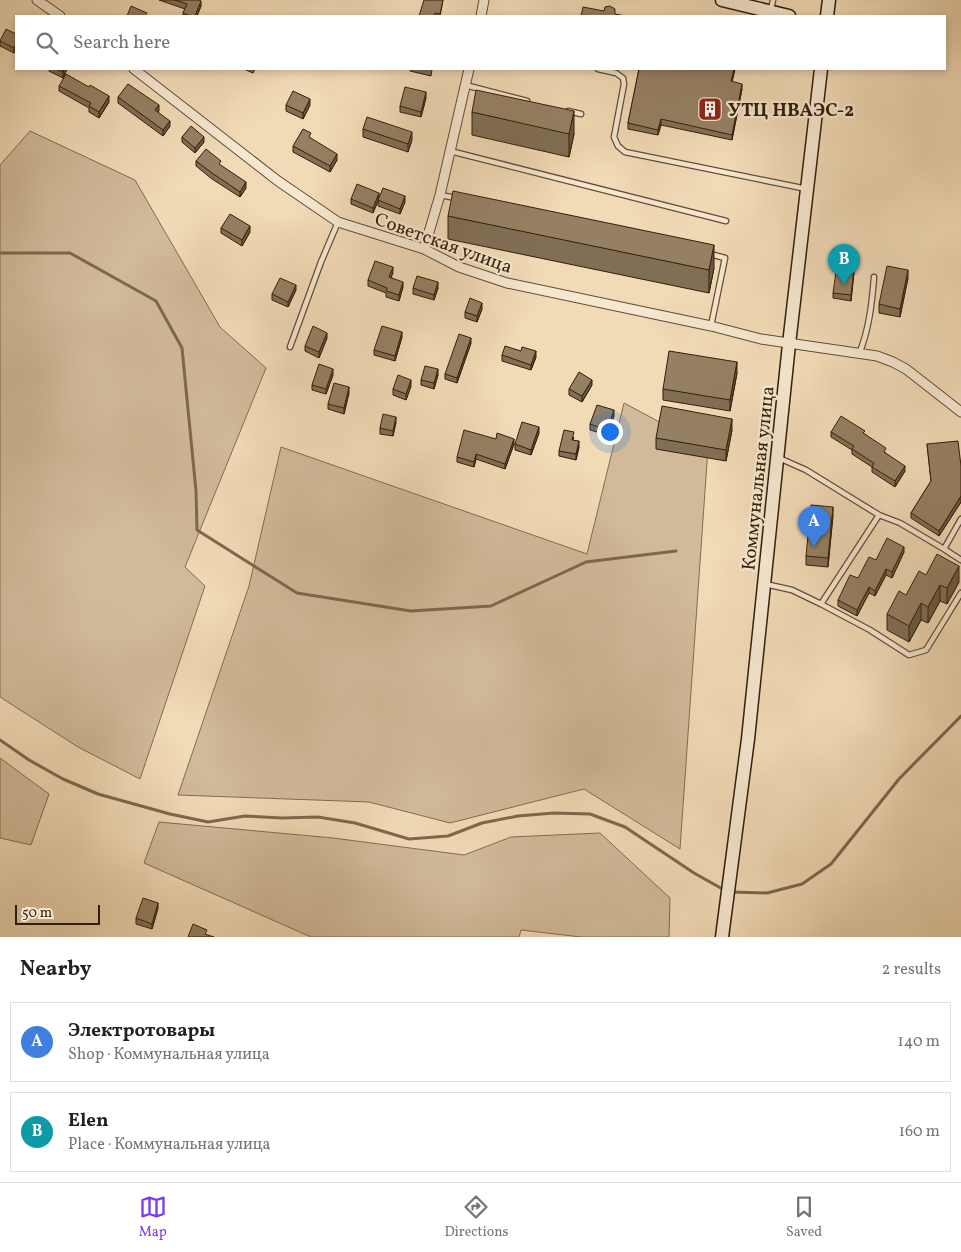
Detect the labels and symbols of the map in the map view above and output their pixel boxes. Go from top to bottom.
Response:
building icon: УТЦ НВАЭС-2 [697,96,723,122]
place label: УТЦ НВАЭС-2 [728,98,854,124]
street label: Советская улица [371,207,516,281]
pin: B [828,244,860,285]
street label: Коммунальная улица [736,385,782,572]
your location [597,419,623,445]
pin: A [798,506,830,547]
scale bar [15,902,100,925]

